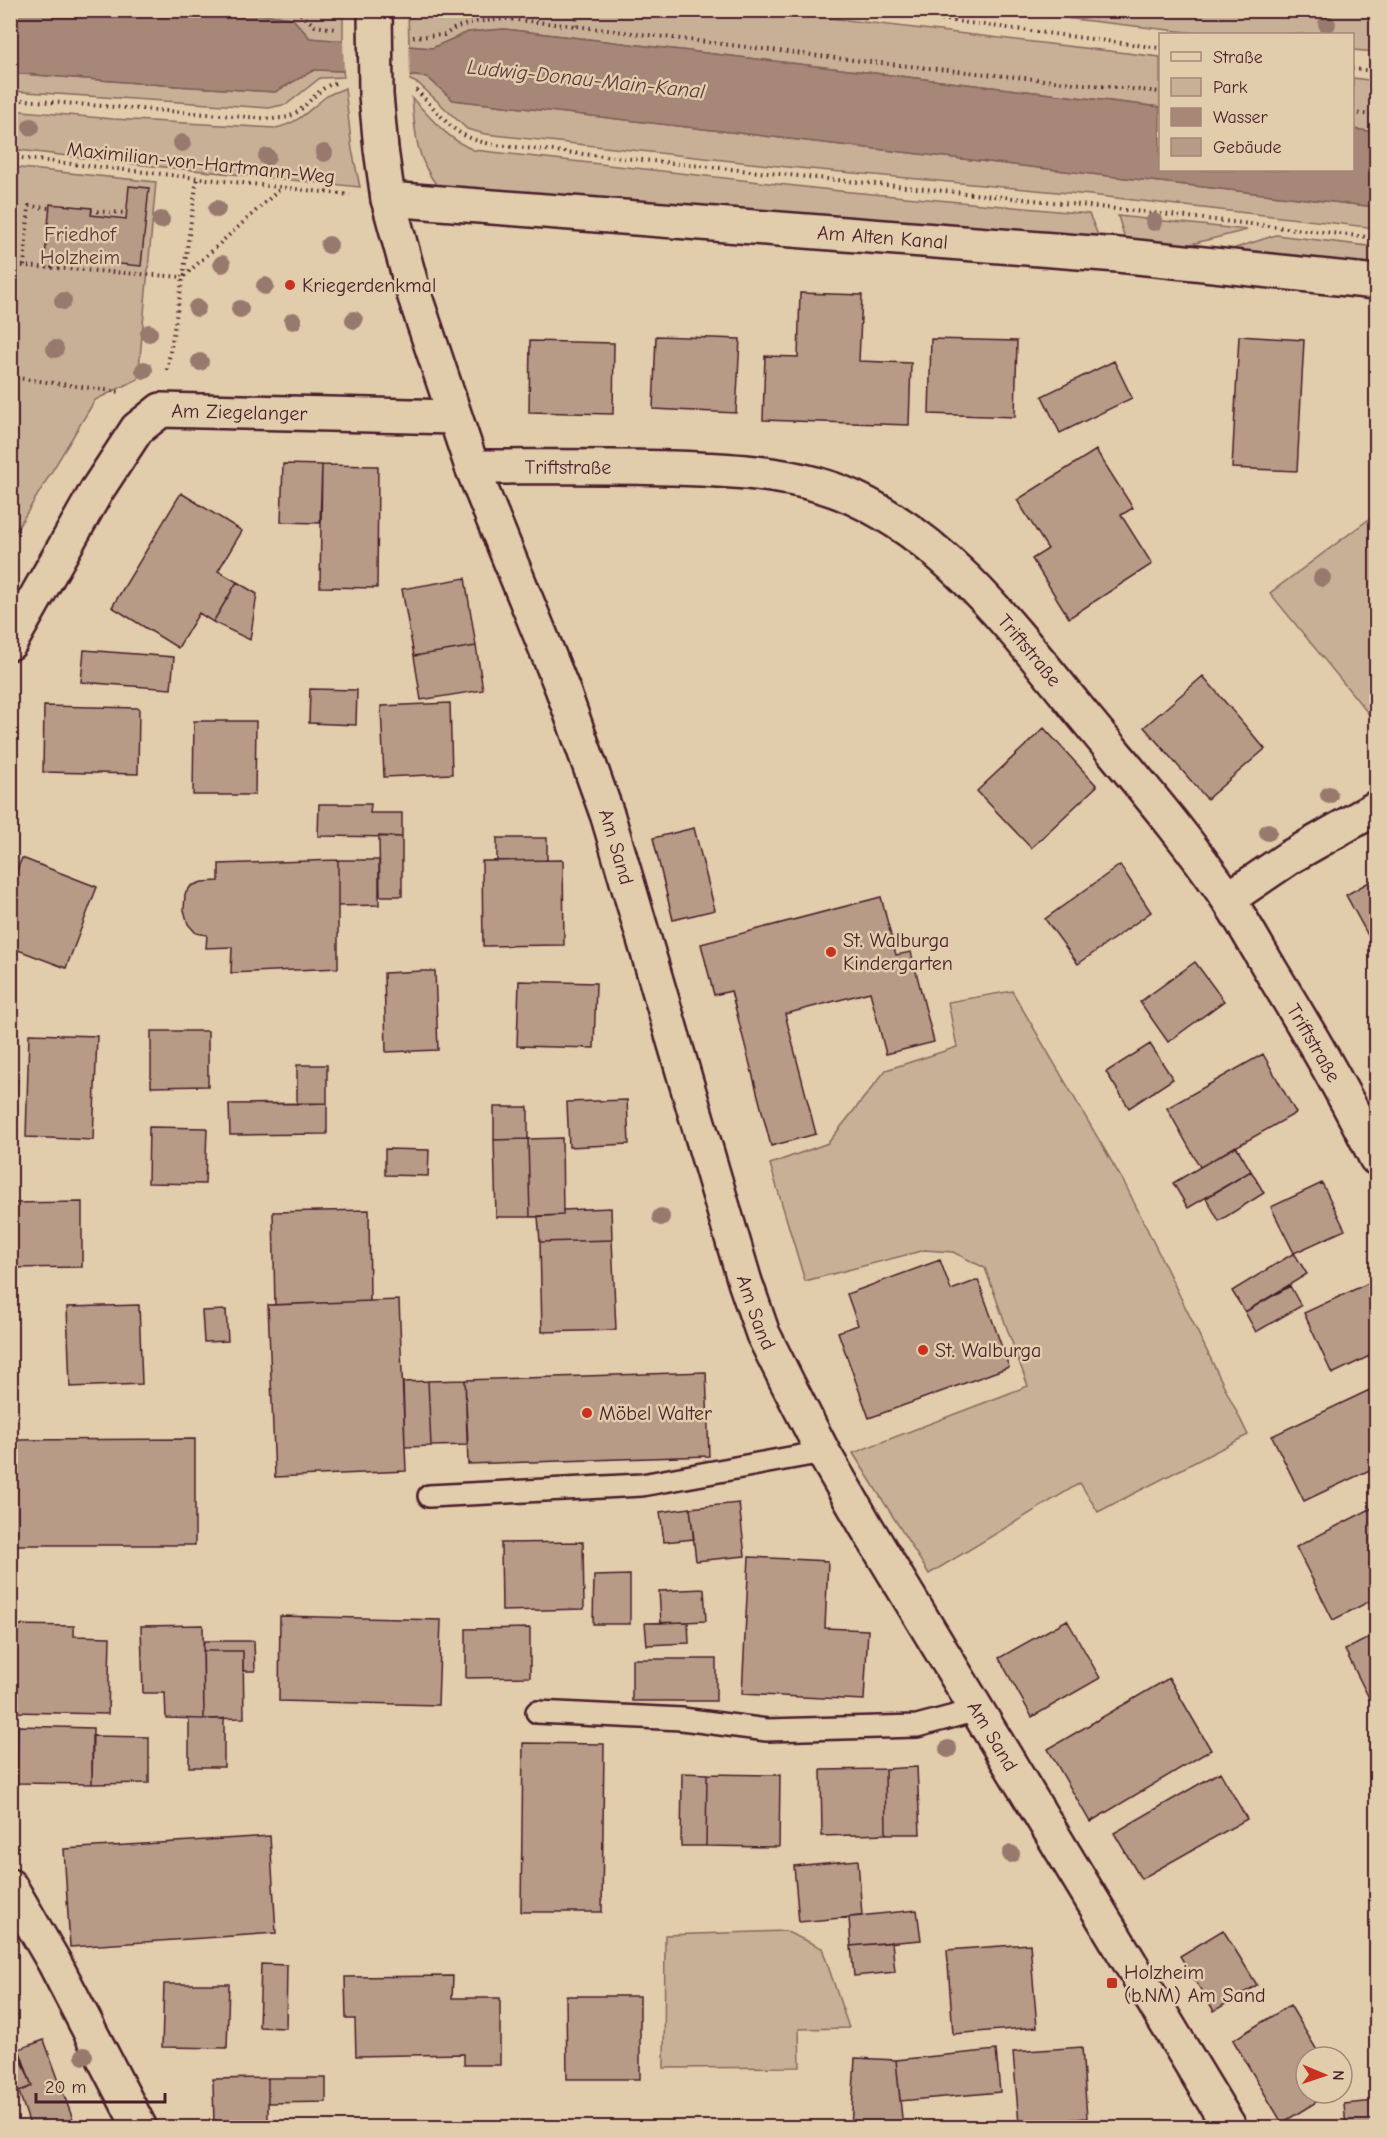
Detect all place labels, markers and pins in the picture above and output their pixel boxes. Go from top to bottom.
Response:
place label: Kriegerdenkmal [302,274,436,297]
marker: Kriegerdenkmal [283,278,297,292]
place label: St. Walburga Kindergarten [843,929,953,975]
marker: St. Walburga Kindergarten [824,945,838,959]
place label: St. Walburga [935,1339,1041,1362]
marker: St. Walburga [916,1343,930,1357]
place label: Möbel Walter [599,1402,712,1425]
marker: Möbel Walter [580,1406,594,1420]
place label: Holzheim (b.NM) Am Sand [1124,1961,1266,2007]
marker: Holzheim (b.NM) Am Sand [1105,1976,1119,1990]

